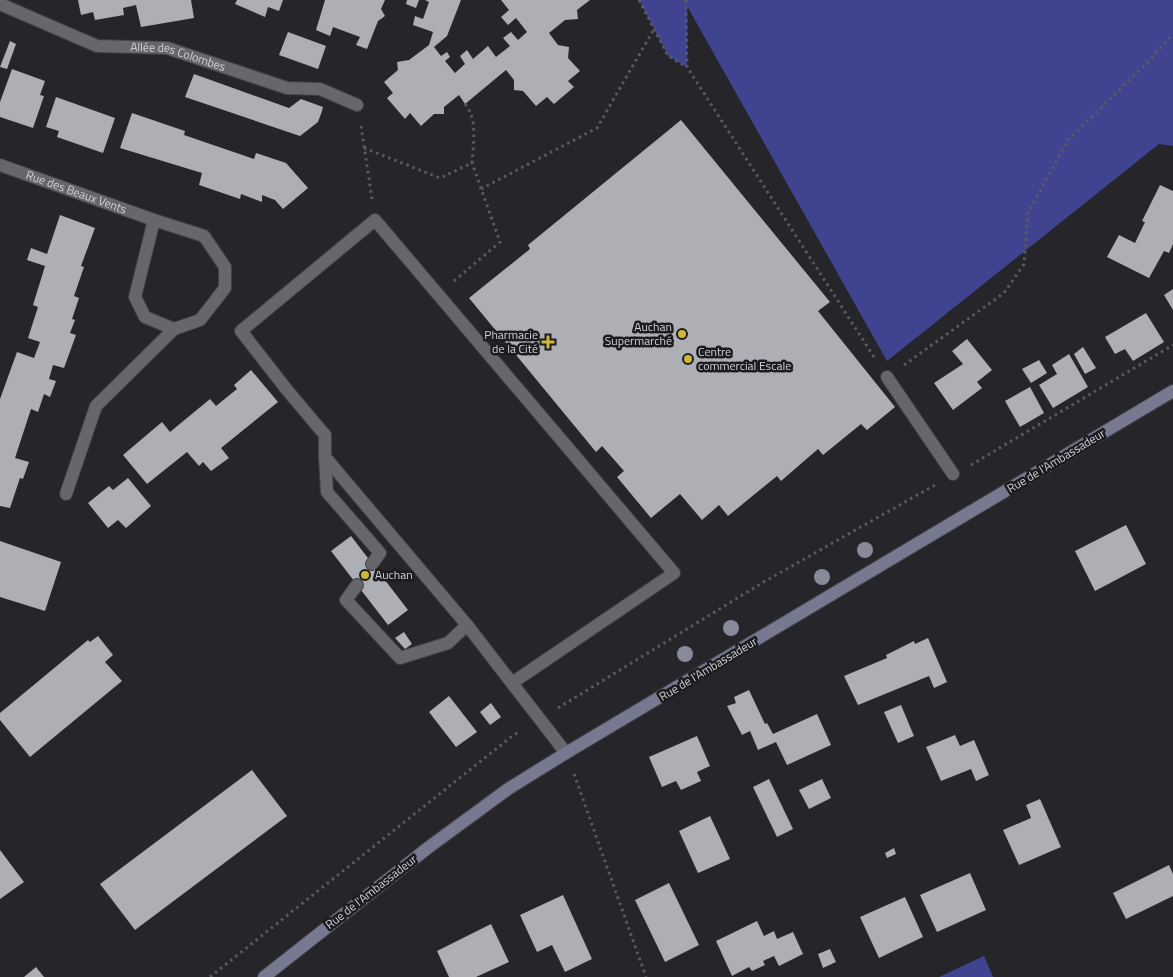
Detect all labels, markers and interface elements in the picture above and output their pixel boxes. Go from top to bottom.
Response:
street label: Allée des Colombes [130,37,229,76]
street label: Rue des Beaux Vents [23,165,130,219]
place label: Auchan Supermarché [605,317,672,350]
place label: Pharmacie de la Cité [484,325,538,358]
marker: Auchan Supermarché [676,328,688,340]
marker: Pharmacie de la Cité [542,336,554,348]
place label: Centre commercial Escale [698,342,791,375]
marker: Centre commercial Escale [682,353,694,365]
street label: Rue de l'Ambassadeur [1003,424,1109,498]
place label: Auchan [375,565,413,584]
marker: Auchan [359,569,371,581]
street label: Rue de l'Ambassadeur [655,632,761,706]
street label: Rue de l'Ambassadeur [321,850,421,934]

